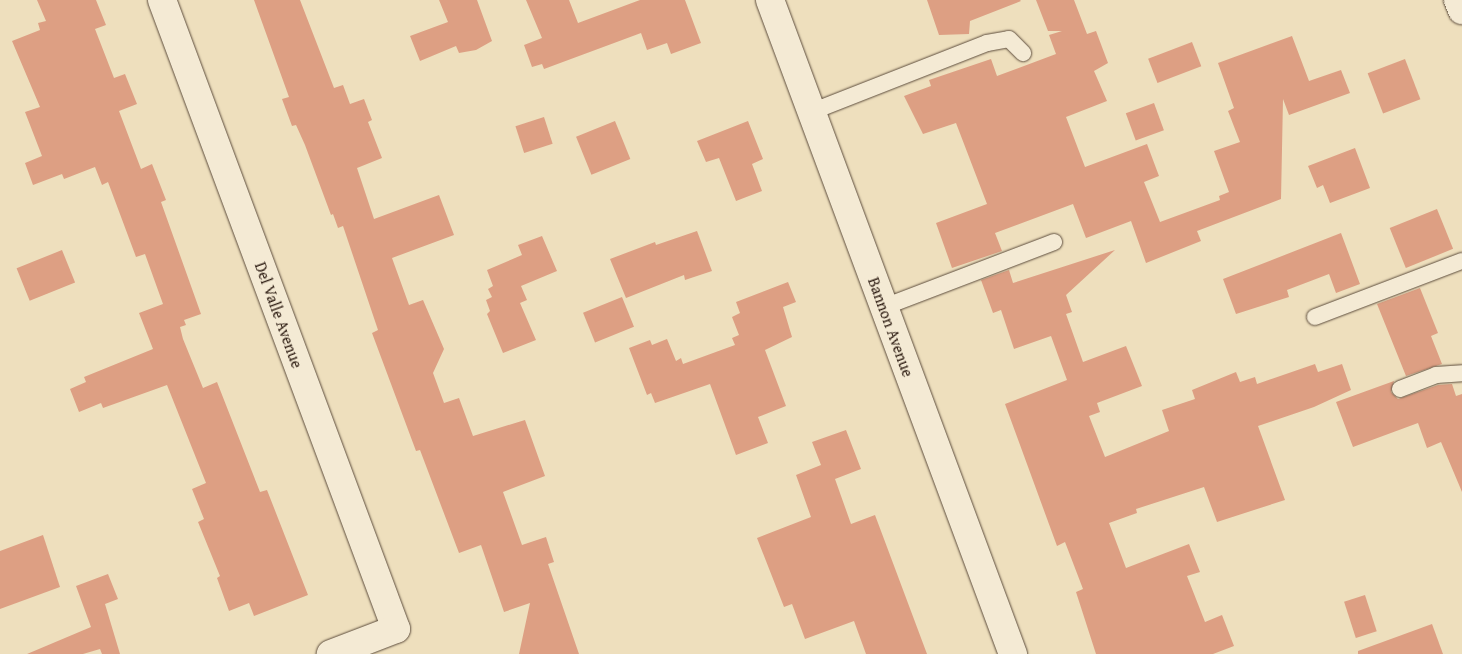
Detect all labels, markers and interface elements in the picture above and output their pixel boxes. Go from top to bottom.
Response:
street label: Del Valle Avenue [251,259,307,371]
street label: Bannon Avenue [864,275,918,379]

